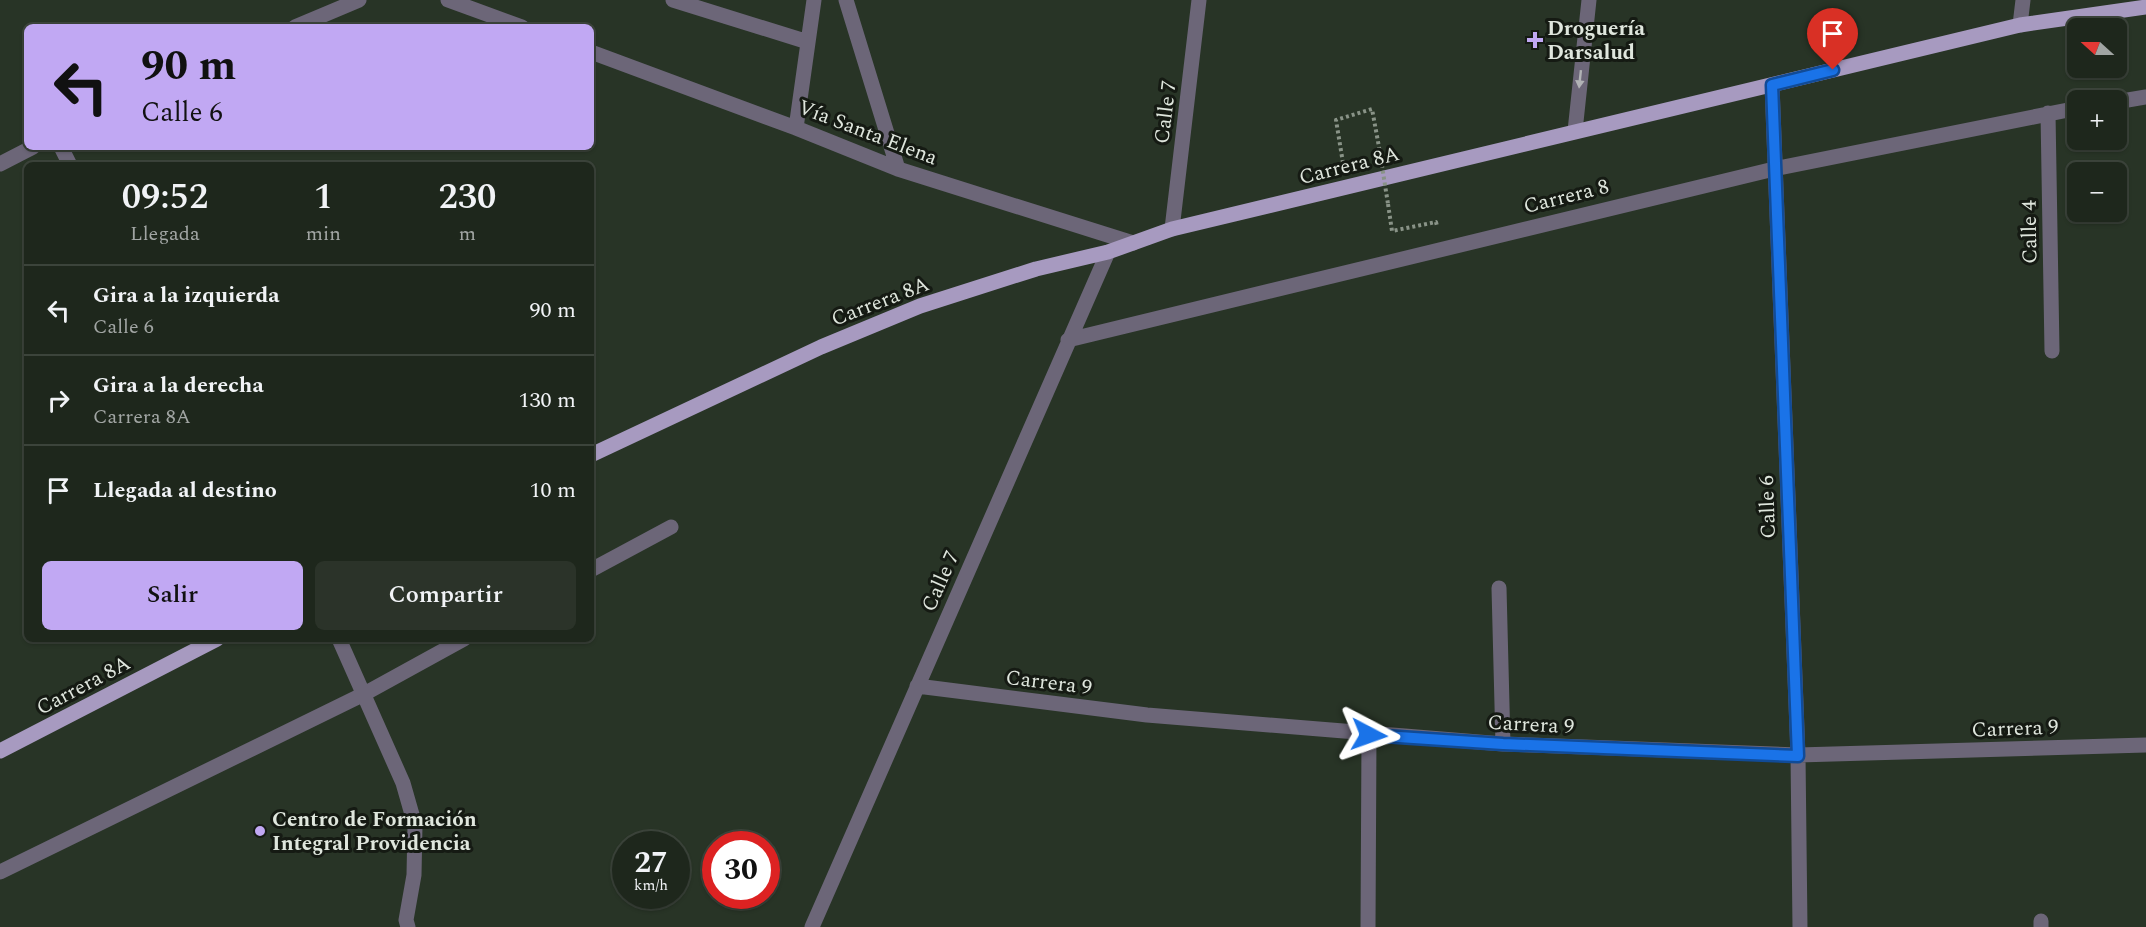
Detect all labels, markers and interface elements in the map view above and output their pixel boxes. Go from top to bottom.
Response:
pin [1807,8,1858,70]
place label: Droguería Darsalud [1547,13,1645,69]
icon: arrive [1816,17,1849,50]
north arrow [2067,18,2127,78]
map controls [2067,18,2127,222]
marker: Droguería Darsalud [1528,33,1542,47]
text: 90 m [141,35,236,98]
icon: left [42,48,120,126]
one-way arrow [1575,70,1585,89]
street label: Calle 7 [1146,79,1186,146]
button: + [2067,90,2127,150]
text: Calle 6 [141,92,223,134]
street label: Vía Santa Elena [793,92,943,174]
street label: Carrera 8A [1296,138,1403,194]
button: − [2067,162,2127,222]
text: 09:52 [122,170,208,225]
text: 1 [314,170,333,225]
text: 230 [438,170,496,225]
street label: Carrera 8 [1520,171,1612,223]
street label: Calle 4 [2013,199,2047,264]
text: Llegada [130,219,200,249]
text: min [306,219,341,249]
text: m [459,219,476,249]
street label: Carrera 8A [827,269,934,335]
text: Gira a la izquierda [93,279,280,312]
icon: left [42,294,75,327]
text: 90 m [530,294,576,327]
text: Calle 6 [93,312,154,342]
text: Gira a la derecha [93,369,264,402]
icon: right [42,384,75,417]
text: 130 m [519,384,576,417]
text: Carrera 8A [93,402,191,432]
icon: arrive [42,474,75,507]
text: Llegada al destino [93,474,277,507]
text: 10 m [530,474,576,507]
street label: Calle 6 [1751,475,1785,539]
street label: Calle 7 [913,546,968,617]
button: Salir [42,561,303,630]
button: Compartir [315,561,576,630]
street label: Carrera 8A [31,648,137,724]
street label: Carrera 9 [1004,662,1094,704]
position arrow [1337,703,1401,767]
street label: Carrera 9 [1487,707,1575,743]
street label: Carrera 9 [1971,711,2059,747]
place label: Centro de Formación Integral Providencia [272,804,477,860]
marker: Centro de Formación Integral Providencia [253,824,267,838]
speed limit sign: 30 [702,831,780,909]
text: 27 [634,840,668,886]
text: km/h [634,874,668,897]

